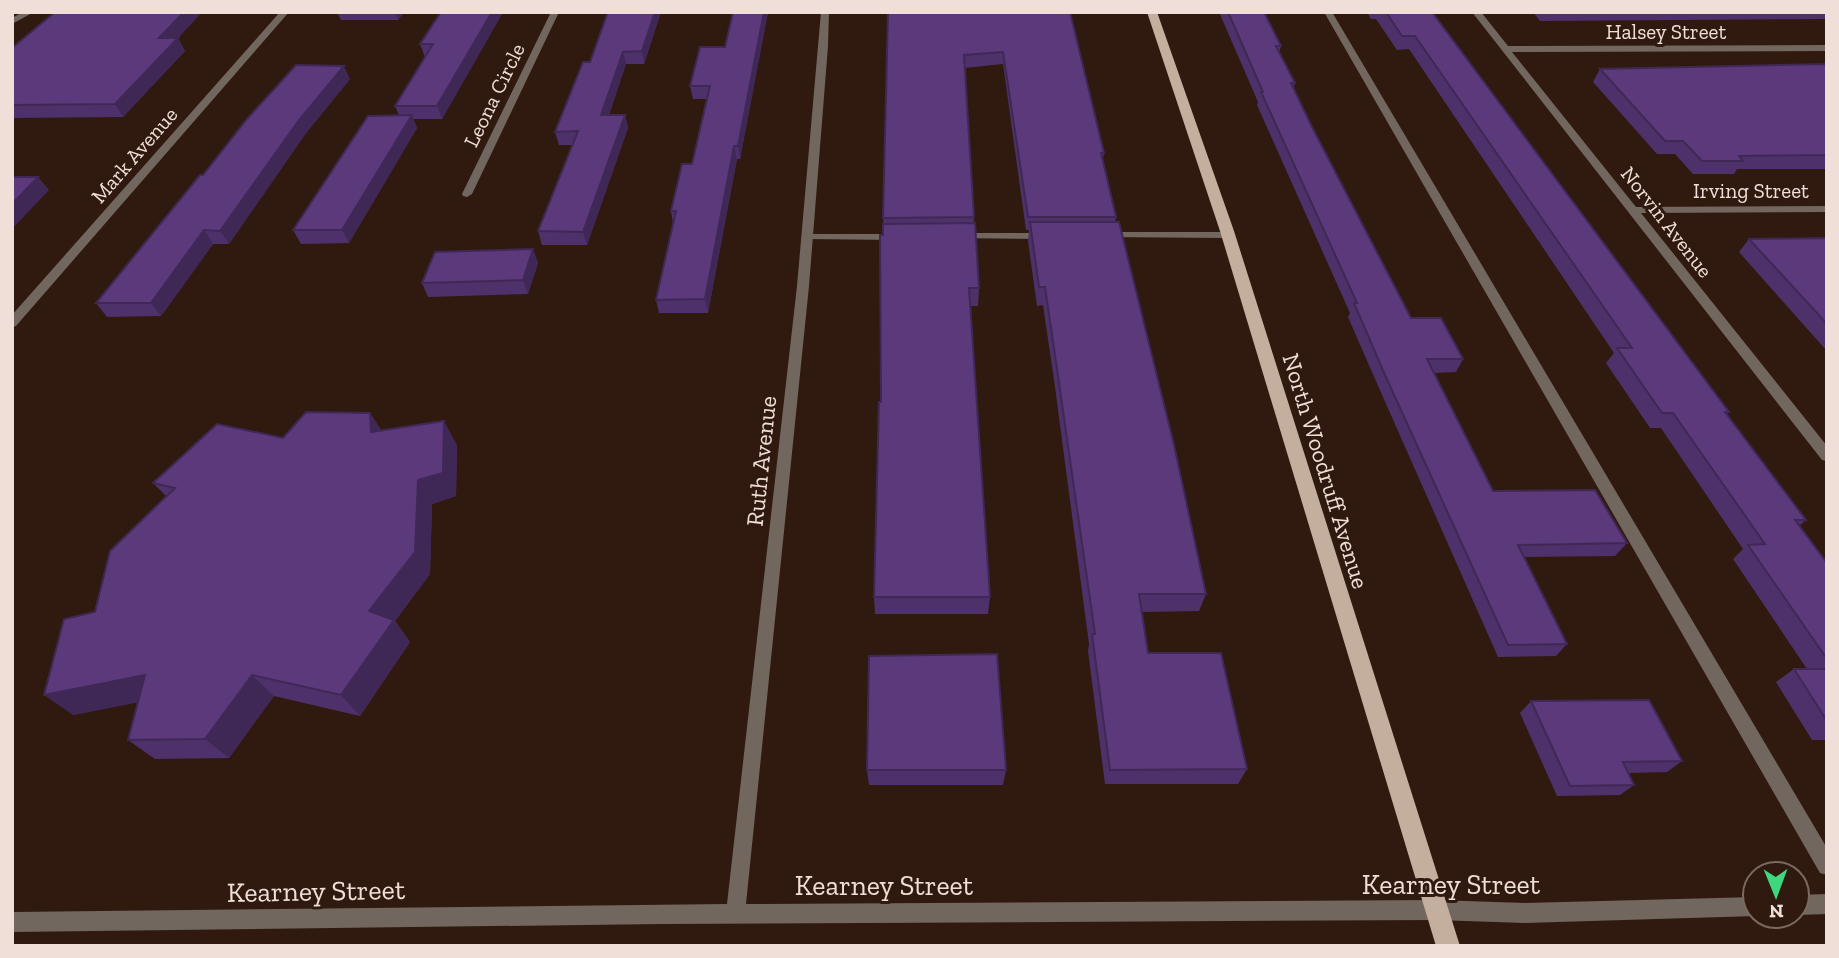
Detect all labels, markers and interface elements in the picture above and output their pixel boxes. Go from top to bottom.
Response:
street label: Halsey Street [1606,19,1726,44]
street label: Leona Circle [458,39,530,151]
street label: Mark Avenue [86,102,182,208]
street label: Norvin Avenue [1616,162,1718,283]
street label: Irving Street [1693,178,1809,203]
street label: North Woodruff Avenue [1276,350,1376,592]
street label: Ruth Avenue [740,394,782,528]
north arrow [1741,860,1811,930]
street label: Kearney Street [1362,868,1541,901]
street label: Kearney Street [795,869,974,902]
street label: Kearney Street [227,873,406,909]
text: N [1769,900,1784,923]

